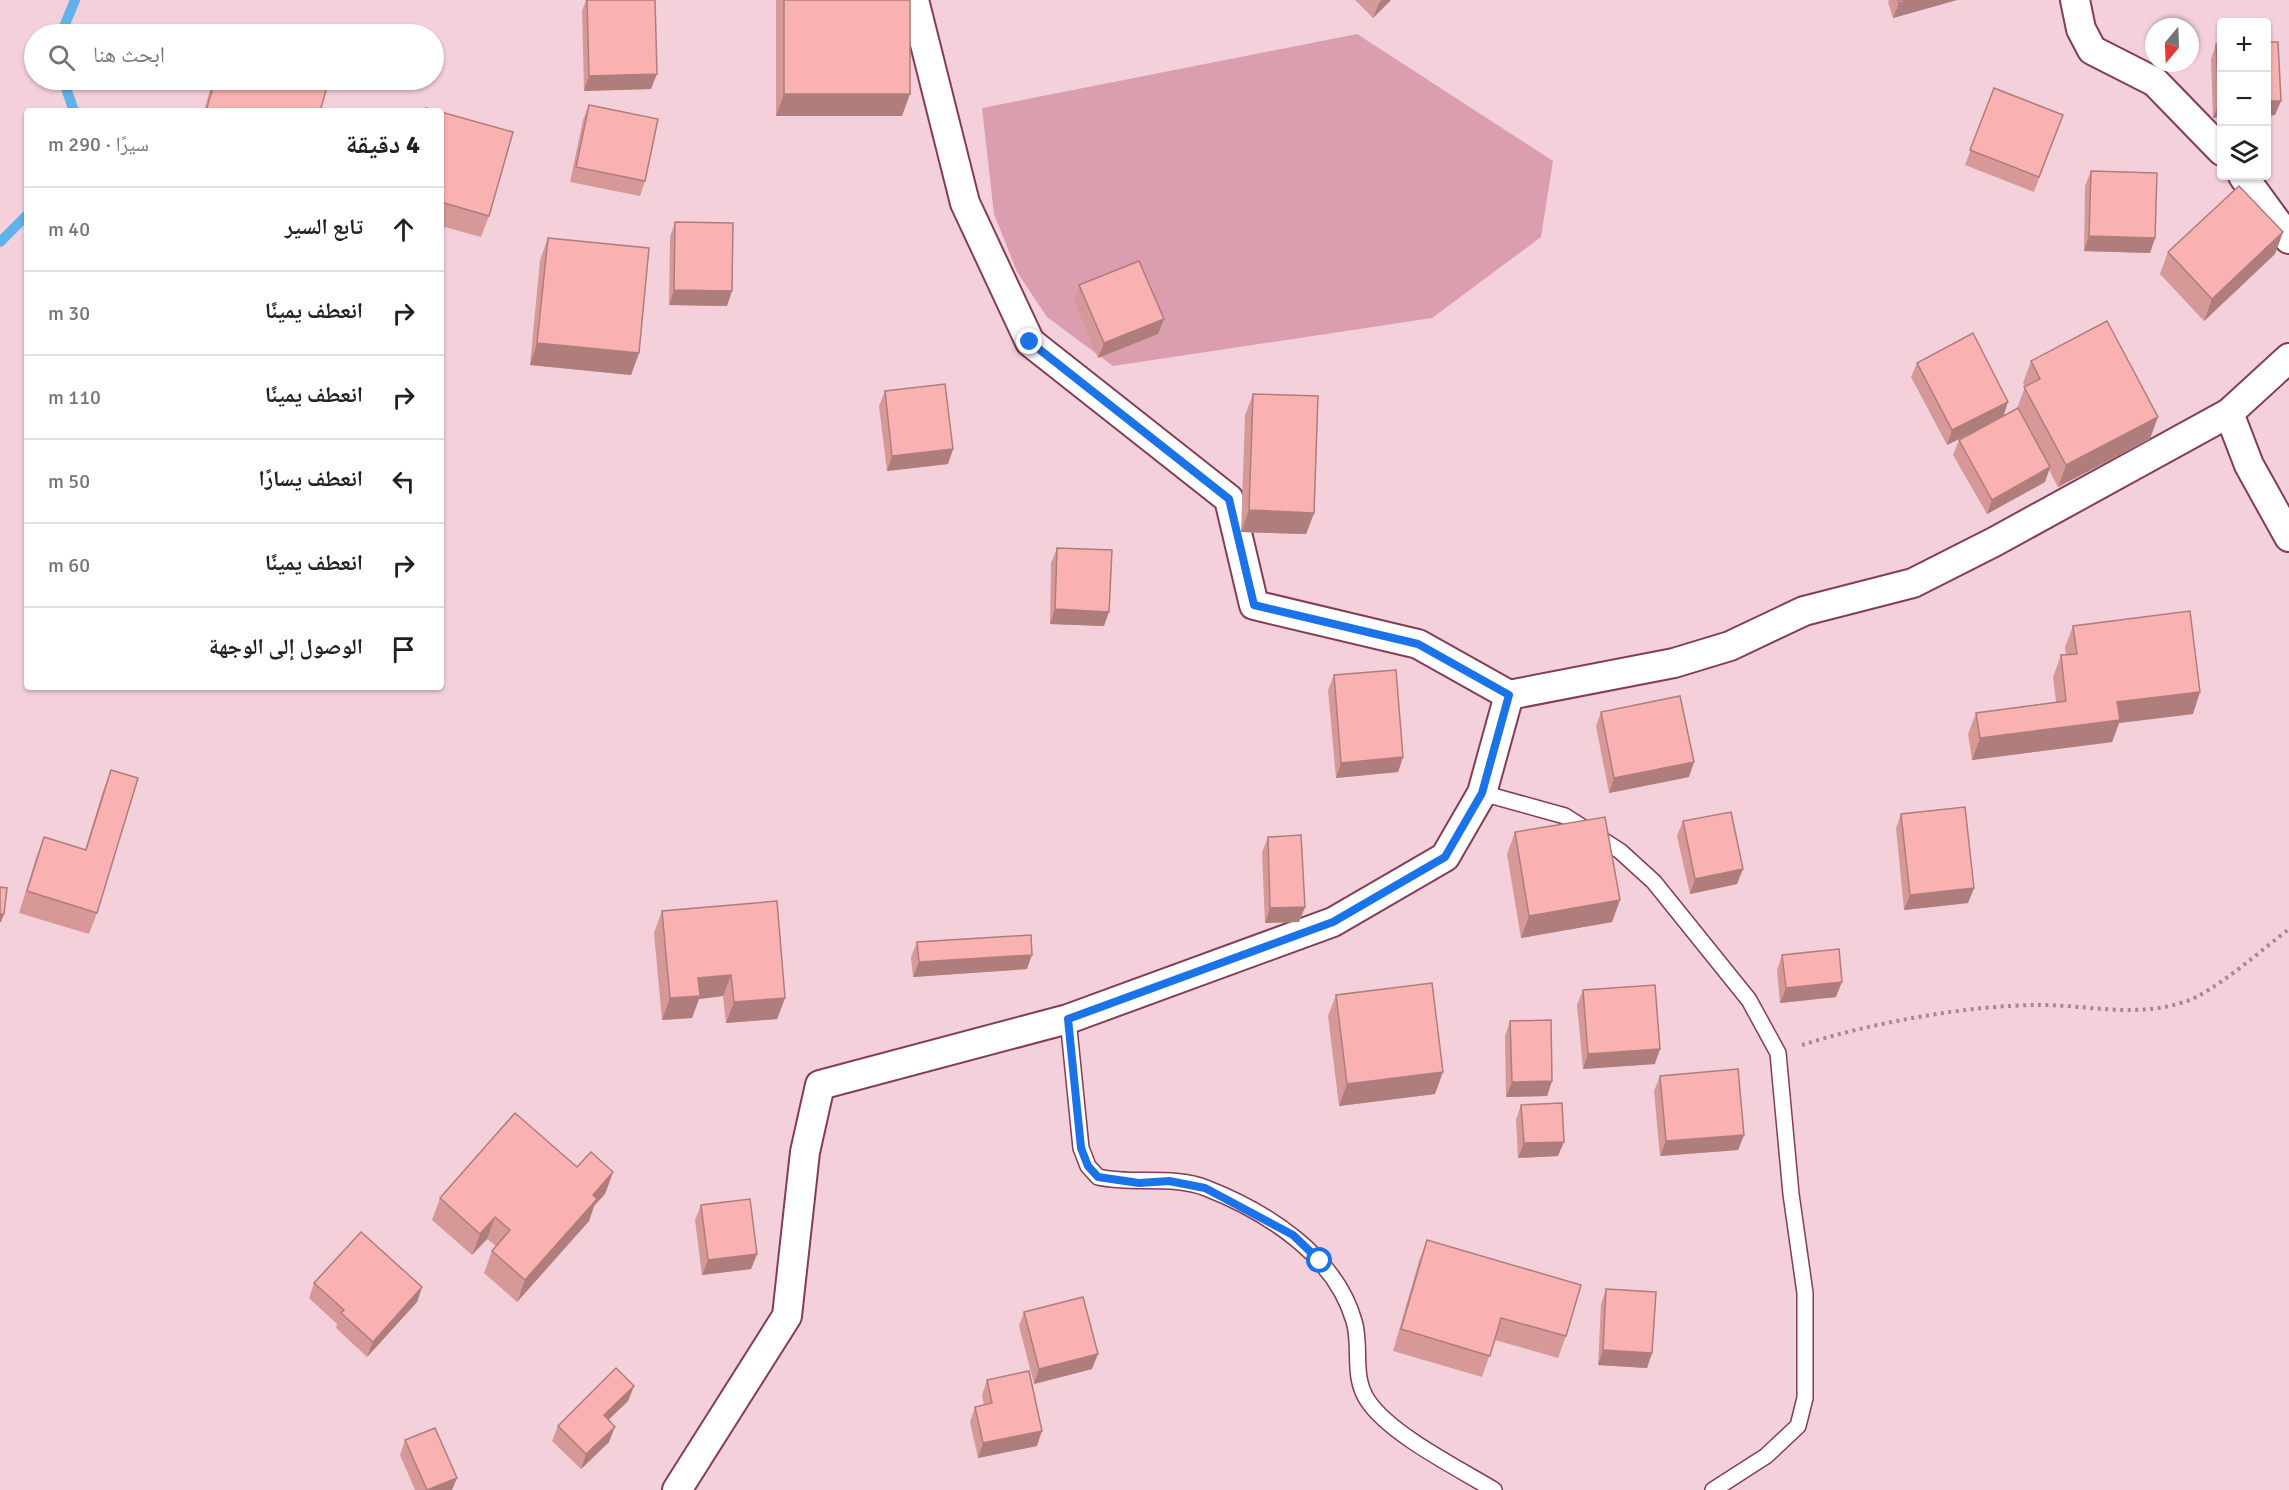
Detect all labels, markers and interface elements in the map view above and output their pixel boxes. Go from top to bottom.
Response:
north arrow [2145,18,2199,72]
map controls [2217,18,2271,180]
button: + [2217,18,2271,72]
search box [24,24,444,90]
icon: search [45,41,78,74]
text: ابحث هنا [93,41,165,68]
button: − [2217,72,2271,126]
button: layers [2217,126,2271,180]
text: 4 دقيقة [346,129,420,161]
text: سيرًا · 290 m [48,132,149,157]
text: تابع السير [285,213,363,240]
icon: ahead [387,213,420,246]
text: 40 m [48,217,90,242]
text: انعطف يمينًا [265,297,363,324]
icon: right [387,297,420,330]
text: 30 m [48,301,90,326]
route end [1016,328,1042,354]
text: انعطف يمينًا [265,381,363,408]
icon: right [387,381,420,414]
text: 110 m [48,385,101,410]
text: انعطف يسارًا [258,465,363,492]
icon: left [387,465,420,498]
text: 50 m [48,469,90,494]
text: انعطف يمينًا [265,549,363,576]
icon: right [387,549,420,582]
text: 60 m [48,553,90,578]
text: الوصول إلى الوجهة [209,633,363,660]
icon: arrive [387,633,420,666]
route start [1306,1247,1332,1273]

